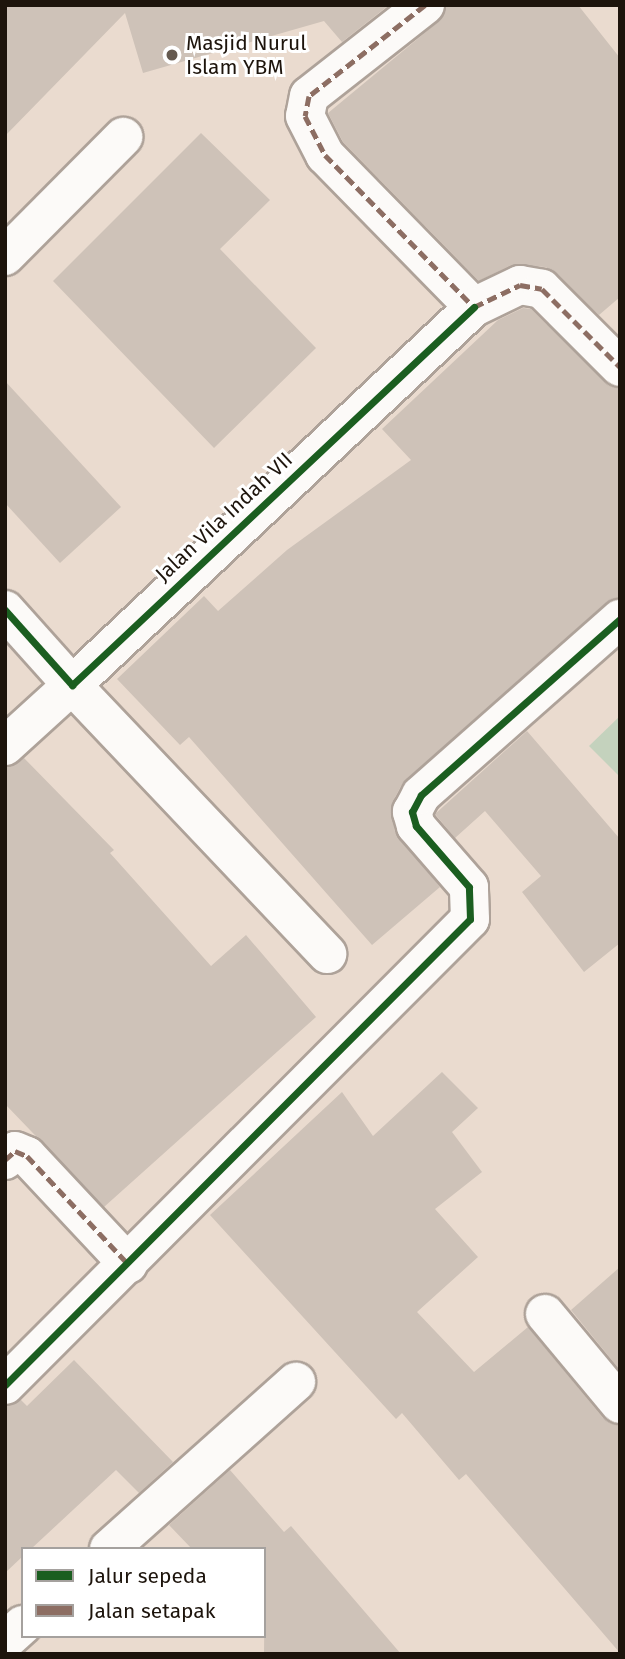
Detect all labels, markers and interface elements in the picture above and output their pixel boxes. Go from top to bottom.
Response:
place label: Masjid Nurul Islam YBM [186,30,306,80]
marker: Masjid Nurul Islam YBM [164,47,180,63]
street label: Jalan Vila Indah VII [150,447,298,587]
legend [21,1547,266,1638]
text: Jalur sepeda [88,1563,207,1589]
text: Jalan setapak [88,1598,216,1624]

